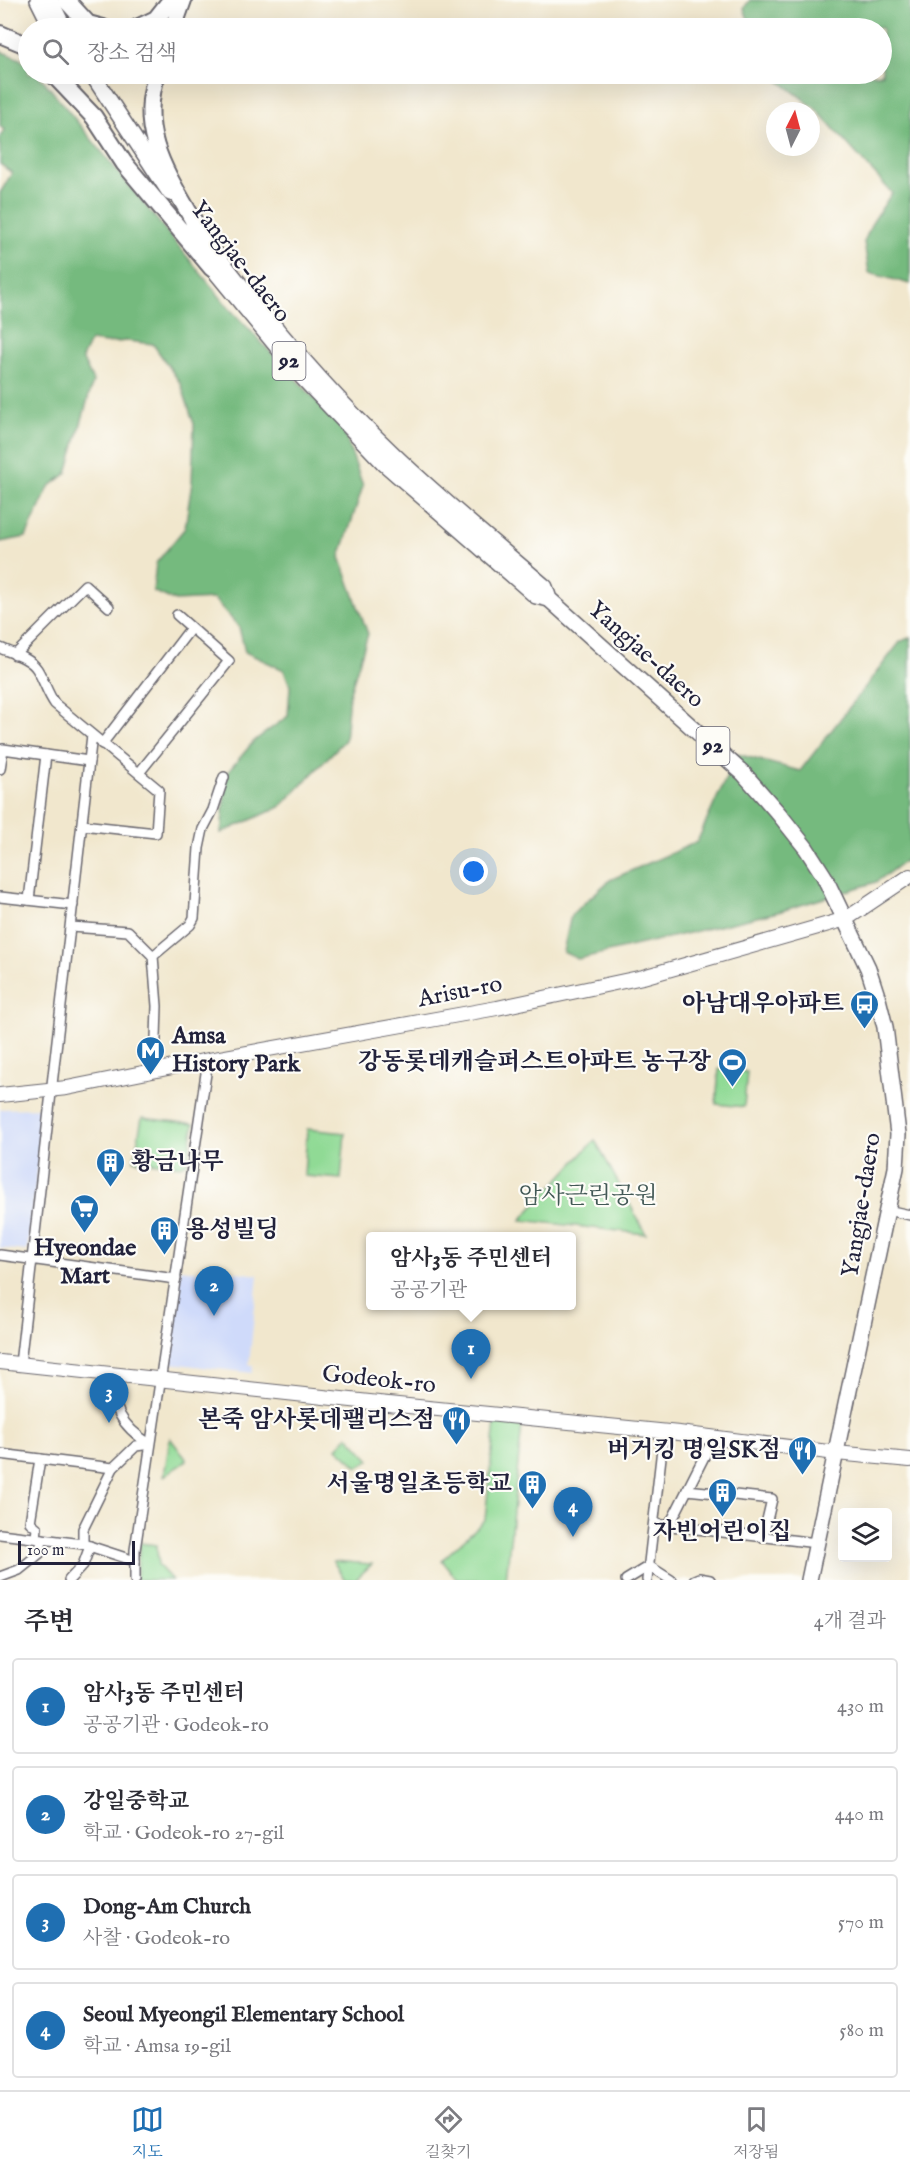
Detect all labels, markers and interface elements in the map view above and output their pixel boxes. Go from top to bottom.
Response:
search box [18,18,892,84]
icon: search [39,35,72,68]
text: 장소 검색 [87,40,177,68]
north arrow [766,102,820,156]
street label: Yangjae-daero [183,195,297,329]
road number: 92 [272,342,306,380]
street label: Yangjae-daero [581,595,711,715]
road number: 92 [696,727,730,765]
your location [459,857,488,886]
street label: Arisu-ro [414,969,505,1016]
bus stop icon: 아남대우아파트 [849,988,881,1030]
place label: 아남대우아파트 [682,989,844,1020]
place label: Amsa History Park [171,1021,301,1080]
metro station icon: Amsa History Park [135,1034,167,1076]
sports icon: 강동롯데캐슬퍼스트아파트 농구장 [716,1046,748,1088]
place label: 강동롯데캐슬퍼스트아파트 농구장 [358,1047,712,1078]
street label: Yangjae-daero [835,1130,889,1280]
building icon: 황금나무 [94,1146,126,1188]
place label: 황금나무 [131,1147,224,1178]
park label: 암사근린공원 [518,1181,658,1212]
supermarket icon: Hyeondae Mart [69,1192,101,1234]
building icon: 용성빌딩 [149,1214,181,1256]
place label: 용성빌딩 [186,1215,279,1246]
popup [366,1232,576,1310]
place label: Hyeondae Mart [34,1233,136,1292]
text: 암사3동 주민센터 [390,1245,552,1273]
pin: 2 [194,1266,234,1316]
text: 공공기관 [390,1278,467,1303]
pin: 1 [452,1330,490,1379]
street label: Godeok-ro [320,1359,438,1401]
pin: 3 [90,1374,128,1423]
restaurant icon: 본죽 암사롯데팰리스점 [440,1404,472,1446]
place label: 본죽 암사롯데팰리스점 [198,1405,435,1436]
restaurant icon: 버거킹 명일SK점 [786,1434,818,1476]
place label: 버거킹 명일SK점 [607,1435,781,1466]
building icon: 서울명일초등학교 [517,1468,549,1510]
place label: 서울명일초등학교 [327,1469,512,1500]
building icon: 자빈어린이집 [706,1476,738,1518]
pin: 4 [554,1488,592,1537]
map controls [838,1508,892,1562]
button: layers [838,1508,892,1562]
place label: 자빈어린이집 [652,1517,792,1548]
scale bar [18,1538,135,1566]
text: 100 m [27,1541,64,1561]
text: 주변 [24,1606,74,1639]
text: 4개 결과 [814,1609,886,1634]
text: 암사3동 주민센터 [83,1680,245,1708]
text: 1 [42,1694,49,1719]
text: 430 m [837,1694,884,1719]
text: 공공기관 · Godeok-ro [83,1713,269,1738]
text: 강일중학교 [83,1788,189,1816]
text: 2 [41,1802,50,1827]
text: 440 m [835,1802,884,1827]
text: 학교 · Godeok-ro 27-gil [83,1821,284,1846]
text: Dong-Am Church [83,1893,251,1921]
text: 3 [42,1910,49,1935]
text: 570 m [838,1910,884,1935]
text: 사찰 · Godeok-ro [83,1926,230,1951]
text: Seoul Myeongil Elementary School [83,2001,404,2029]
text: 4 [41,2018,50,2043]
text: 580 m [839,2018,884,2043]
text: 학교 · Amsa 19-gil [83,2034,231,2059]
tab: 지도 [131,2103,164,2163]
tab: 길찾기 [425,2103,471,2163]
tab: 저장됨 [733,2103,779,2163]

